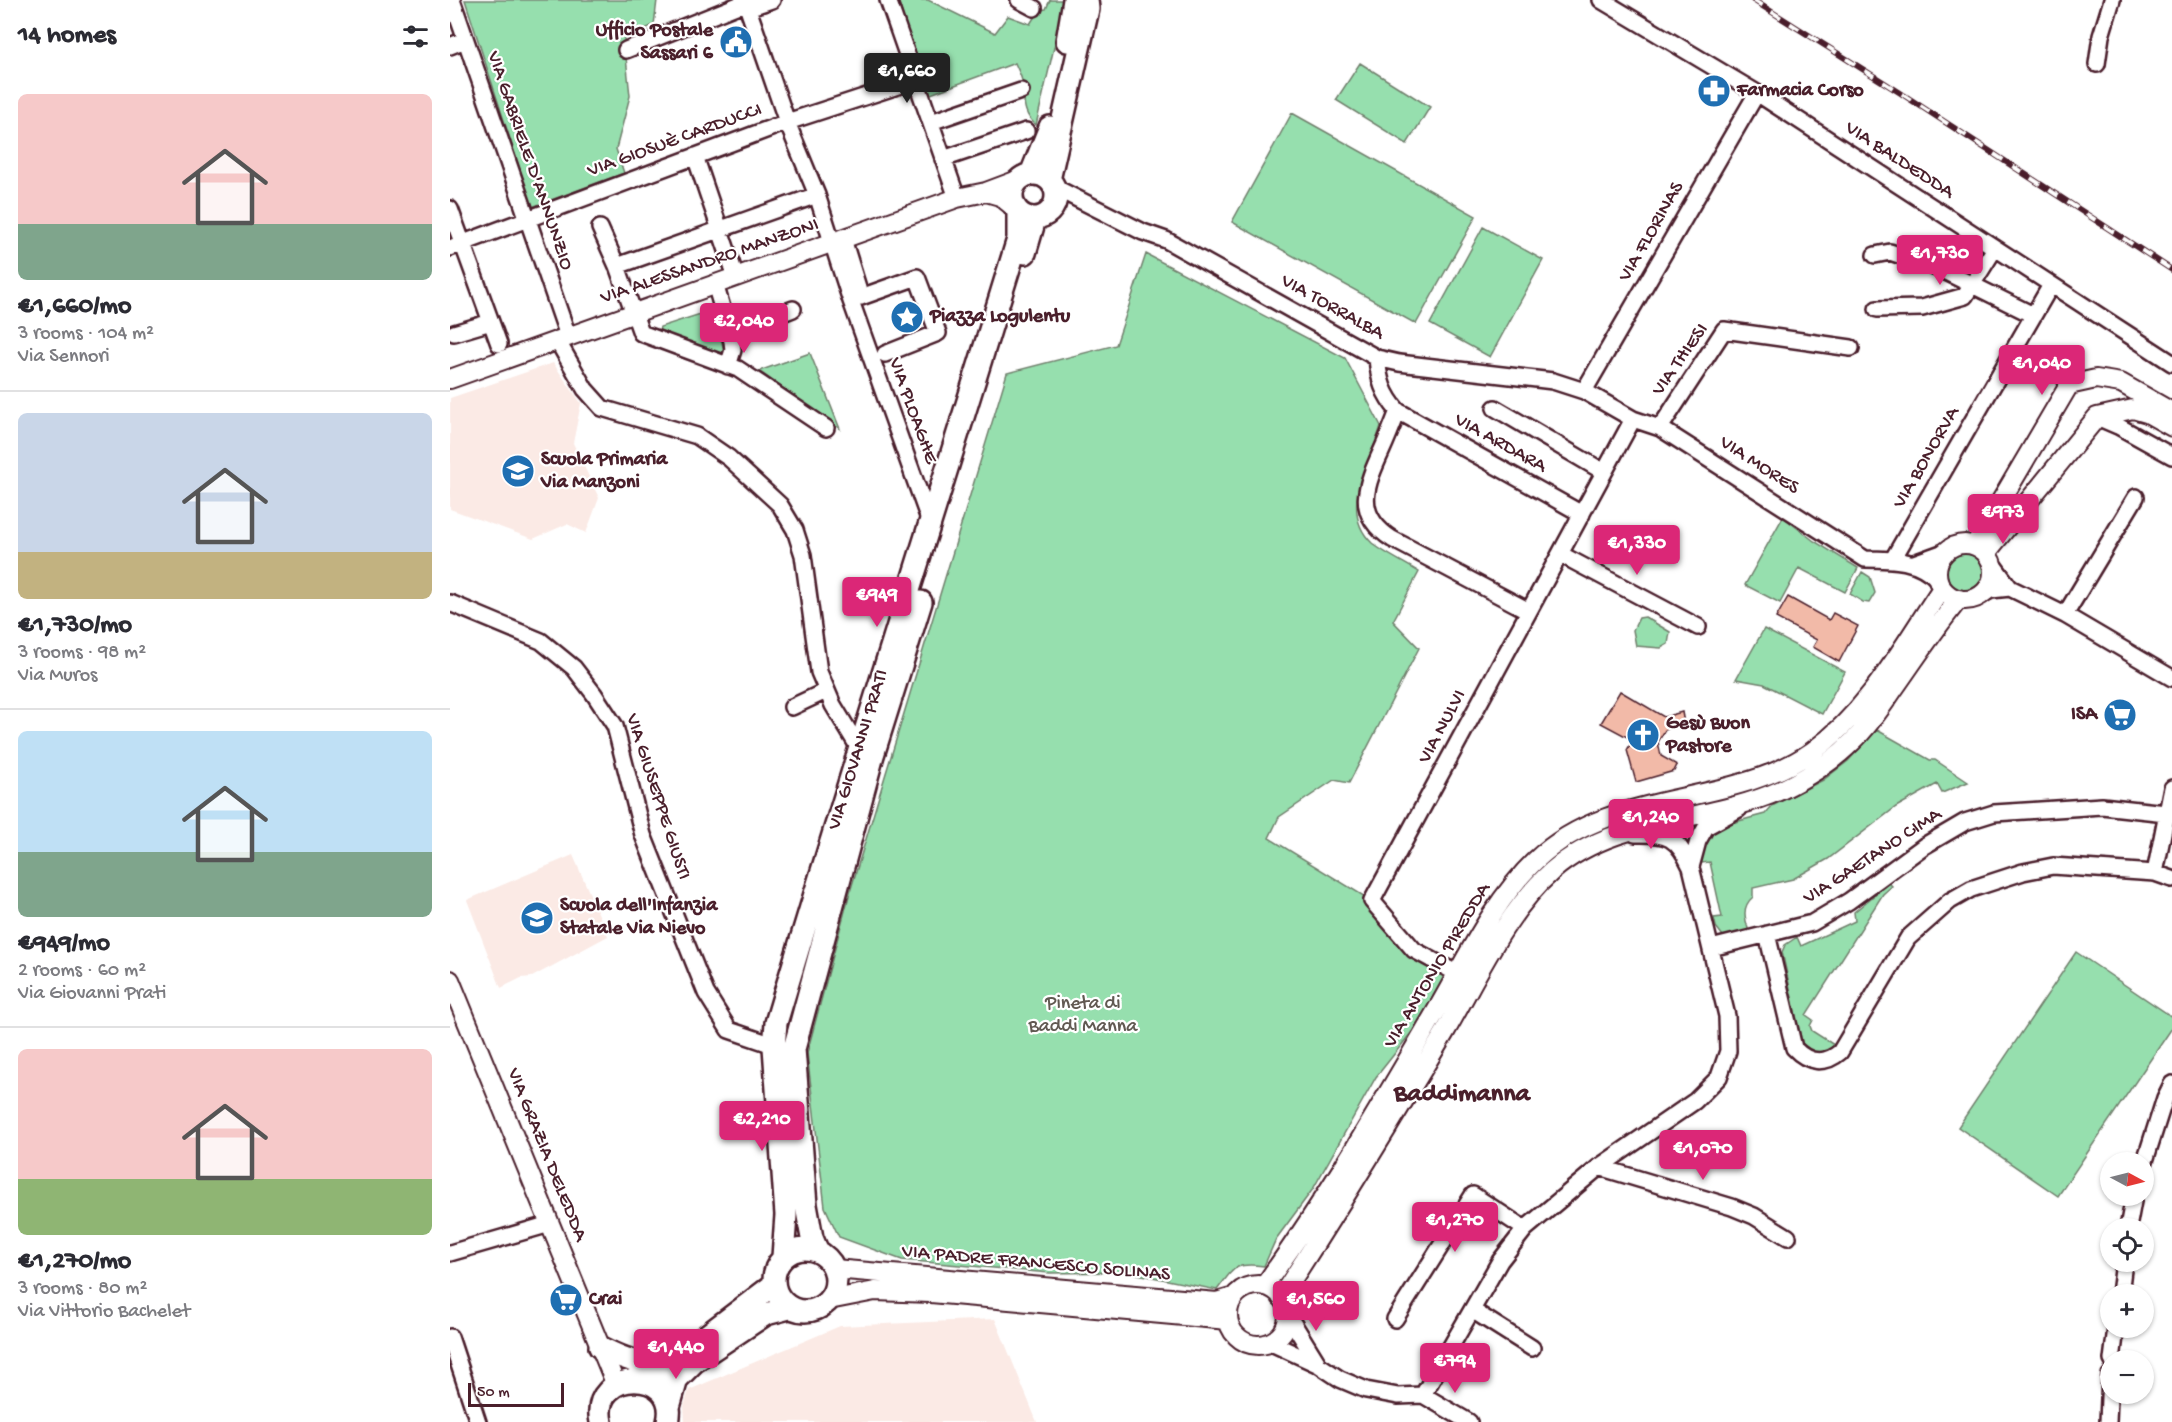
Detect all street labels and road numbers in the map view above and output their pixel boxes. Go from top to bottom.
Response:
street label: VIA GABRIELE D'ANNUNZIO [480,48,577,273]
street label: VIA GIOSUÈ CARDUCCI [583,98,765,184]
street label: VIA BALDEDDA [1839,117,1959,205]
street label: VIA FLORINAS [1614,177,1690,287]
street label: VIA ALESSANDRO MANZONI [597,214,822,311]
street label: VIA TORRALBA [1276,270,1389,346]
street label: VIA THIESI [1647,319,1714,401]
street label: VIA PLOAGHE [882,354,942,469]
street label: VIA BONORVA [1888,402,1966,514]
street label: VIA ARDARA [1449,409,1551,479]
street label: VIA MORES [1714,431,1804,501]
street label: VIA GIOVANNI PRATI [823,667,894,834]
street label: VIA NULVI [1414,686,1472,769]
street label: VIA GIUSEPPE GIUSTI [619,710,695,883]
street label: VIA GAETANO CIMA [1799,803,1947,911]
street label: VIA ANTONIO PIREDDA [1379,878,1497,1054]
street label: VIA GRAZIA DELEDDA [500,1064,592,1246]
street label: VIA PADRE FRANCESCO SOLINAS [900,1241,1172,1287]

